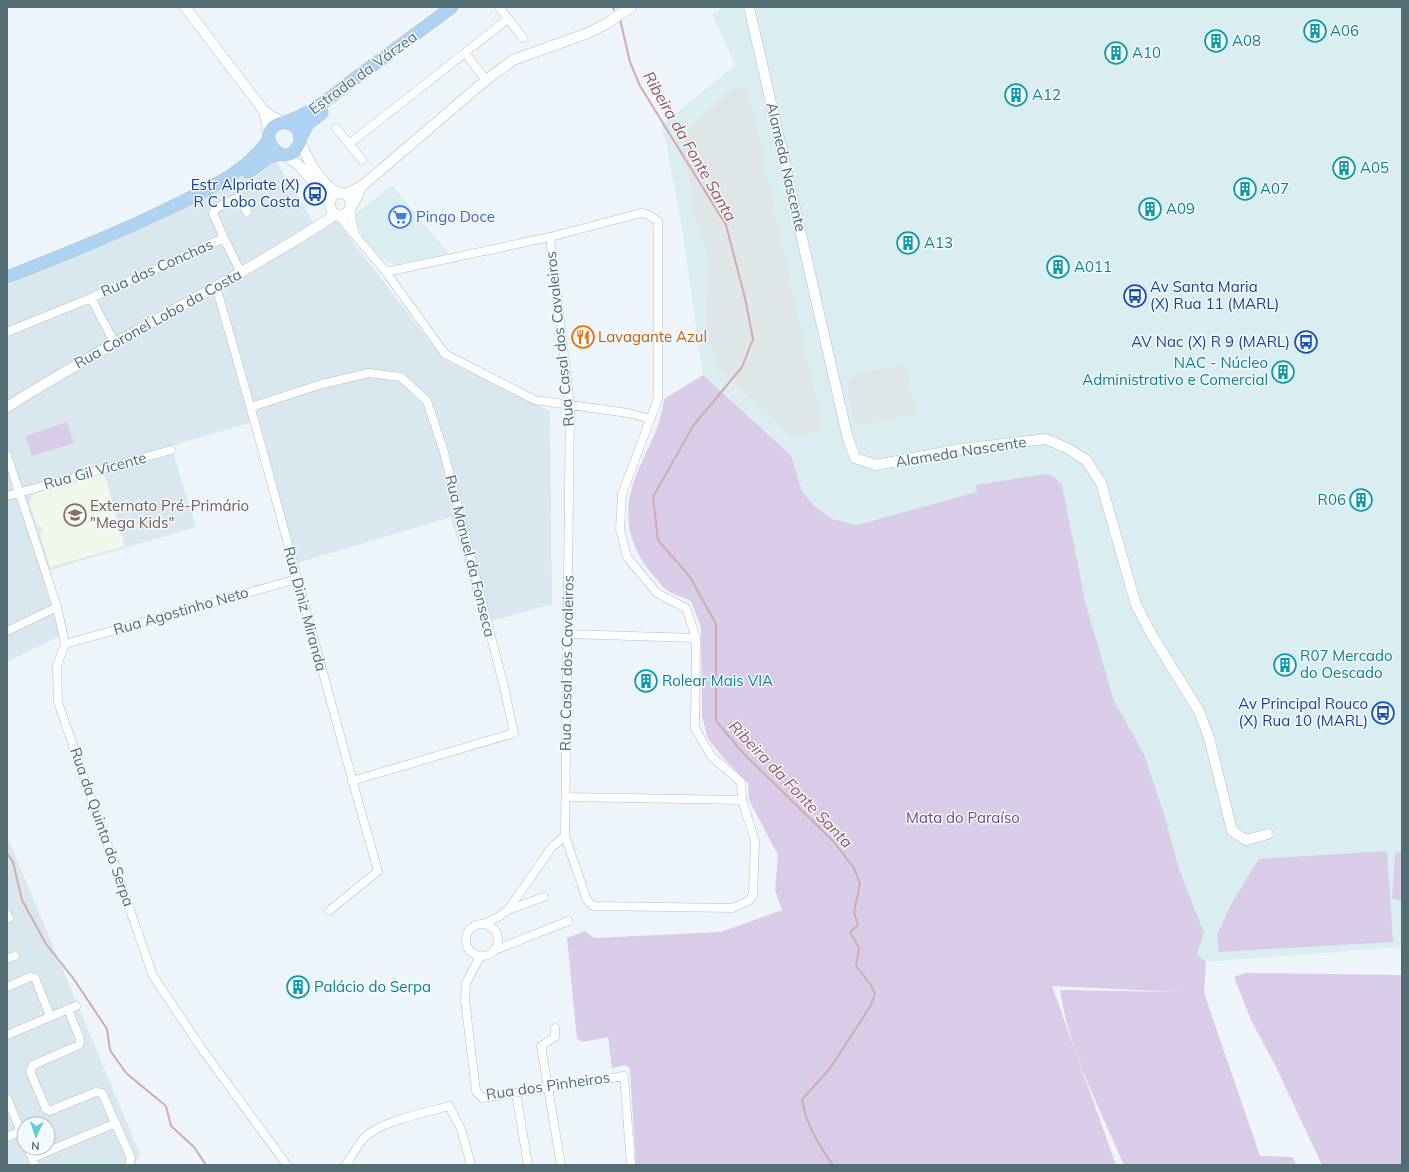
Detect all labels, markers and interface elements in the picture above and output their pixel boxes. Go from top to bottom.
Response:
building icon: A06 [1302,18,1328,44]
place label: A06 [1330,21,1359,40]
street label: Estrada da Várzea [305,27,421,118]
building icon: A08 [1203,28,1229,54]
place label: A08 [1232,31,1261,50]
building icon: A10 [1103,40,1129,66]
place label: A10 [1132,43,1161,62]
water label: Ribeira da Fonte Santa [639,68,741,225]
building icon: A12 [1003,82,1029,108]
place label: A12 [1032,85,1061,104]
street label: Alameda Nascente [762,100,811,233]
building icon: A05 [1331,155,1357,181]
place label: A05 [1360,158,1389,177]
place label: Estr Alpriate (X) R C Lobo Costa [191,175,300,211]
building icon: A07 [1232,176,1258,202]
place label: A07 [1260,179,1289,198]
bus stop icon: Estr Alpriate (X) R C Lobo Costa [302,181,328,207]
building icon: A09 [1137,196,1163,222]
place label: A09 [1166,199,1195,218]
supermarket icon: Pingo Doce [387,204,413,230]
place label: Pingo Doce [416,207,495,226]
building icon: A13 [895,230,921,256]
place label: A13 [924,233,953,252]
street label: Rua das Conchas [98,234,216,301]
street label: Rua Casal dos Cavaleiros [541,250,578,428]
building icon: A011 [1045,254,1071,280]
place label: A011 [1074,257,1112,276]
street label: Rua Coronel Lobo da Costa [71,265,245,373]
place label: Av Santa Maria (X) Rua 11 (MARL) [1150,277,1279,313]
bus stop icon: Av Santa Maria (X) Rua 11 (MARL) [1122,283,1148,309]
restaurant icon: Lavagante Azul [570,324,596,350]
place label: Lavagante Azul [598,327,707,346]
bus stop icon: AV Nac (X) R 9 (MARL) [1293,329,1319,355]
place label: AV Nac (X) R 9 (MARL) [1131,332,1290,351]
place label: NAC - Núcleo Administrativo e Comercial [1082,353,1268,389]
building icon: NAC - Núcleo Administrativo e Comercial [1270,359,1296,385]
street label: Alameda Nascente [894,432,1028,471]
street label: Rua Gil Vicente [41,448,148,493]
street label: Rua Manuel da Fonseca [441,473,500,639]
building icon: R06 [1348,487,1374,513]
place label: R06 [1318,490,1346,509]
place label: Externato Pré-Primário "Mega Kids" [90,496,249,532]
school or university icon: Externato Pré-Primário "Mega Kids" [62,502,88,528]
street label: Rua Diniz Miranda [280,544,331,673]
street label: Rua Casal dos Cavaleiros [555,575,578,751]
street label: Rua Agostinho Neto [111,582,251,639]
place label: R07 Mercado do Oescado [1300,646,1393,682]
building icon: R07 Mercado do Oescado [1272,652,1298,678]
building icon: Rolear Mais VIA [633,668,659,694]
place label: Rolear Mais VIA [662,671,773,690]
place label: Av Principal Rouco (X) Rua 10 (MARL) [1238,694,1368,730]
bus stop icon: Av Principal Rouco (X) Rua 10 (MARL) [1370,700,1396,726]
water label: Ribeira da Fonte Santa [725,716,857,852]
street label: Rua da Quinta do Serpa [66,745,139,909]
park label: Mata do Paraíso [906,808,1020,827]
building icon: Palácio do Serpa [285,974,311,1000]
place label: Palácio do Serpa [314,977,431,996]
street label: Rua dos Pinheiros [485,1067,611,1104]
north arrow [16,1116,56,1156]
text: N [31,1139,40,1153]

